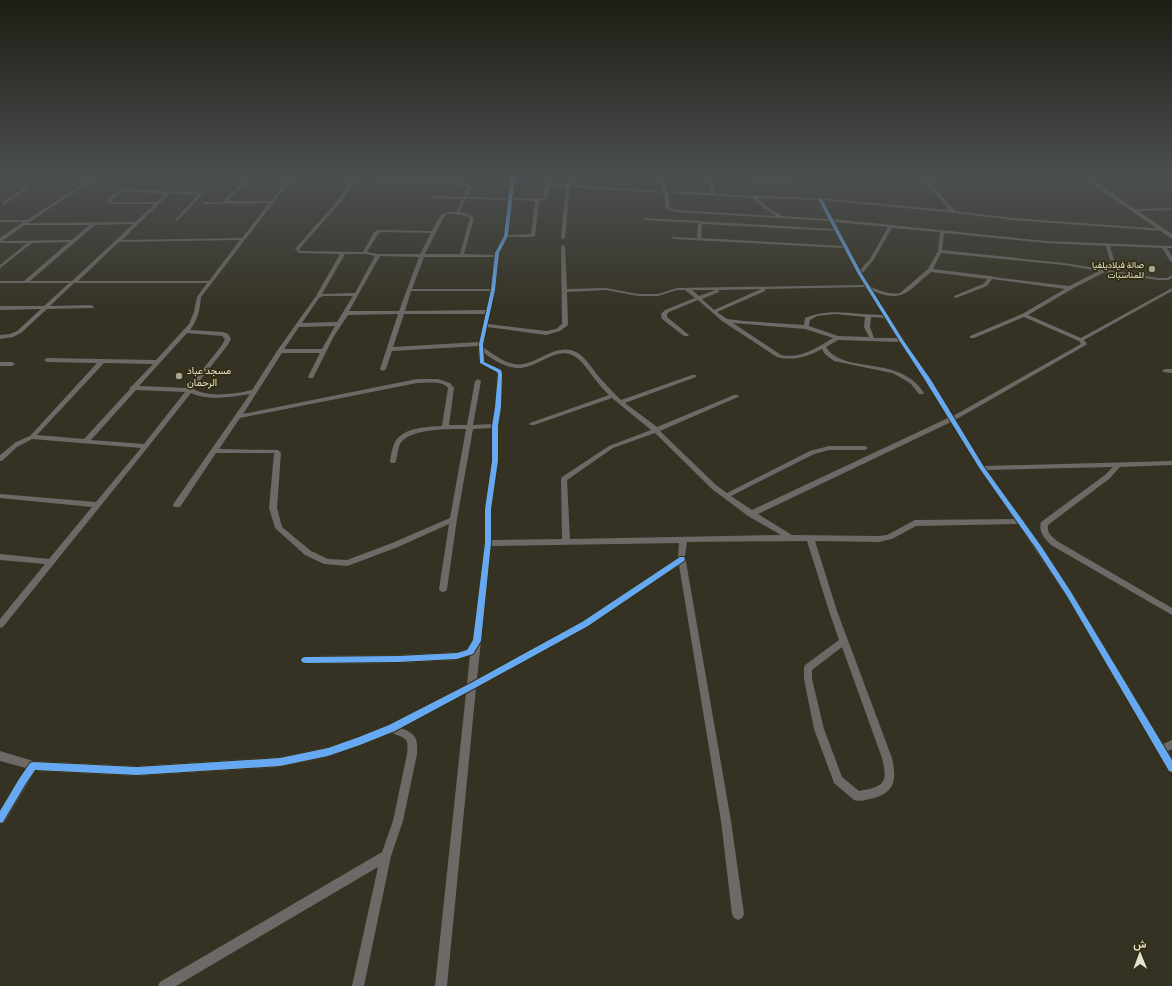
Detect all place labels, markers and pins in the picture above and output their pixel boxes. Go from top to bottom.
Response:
place label: صالة فيلاديلفيا للمناسبات [1092,258,1144,281]
marker: صالة فيلاديلفيا للمناسبات [1147,264,1157,274]
place label: مسجد عباد الرحمان [187,363,231,390]
marker: مسجد عباد الرحمان [174,371,184,381]

